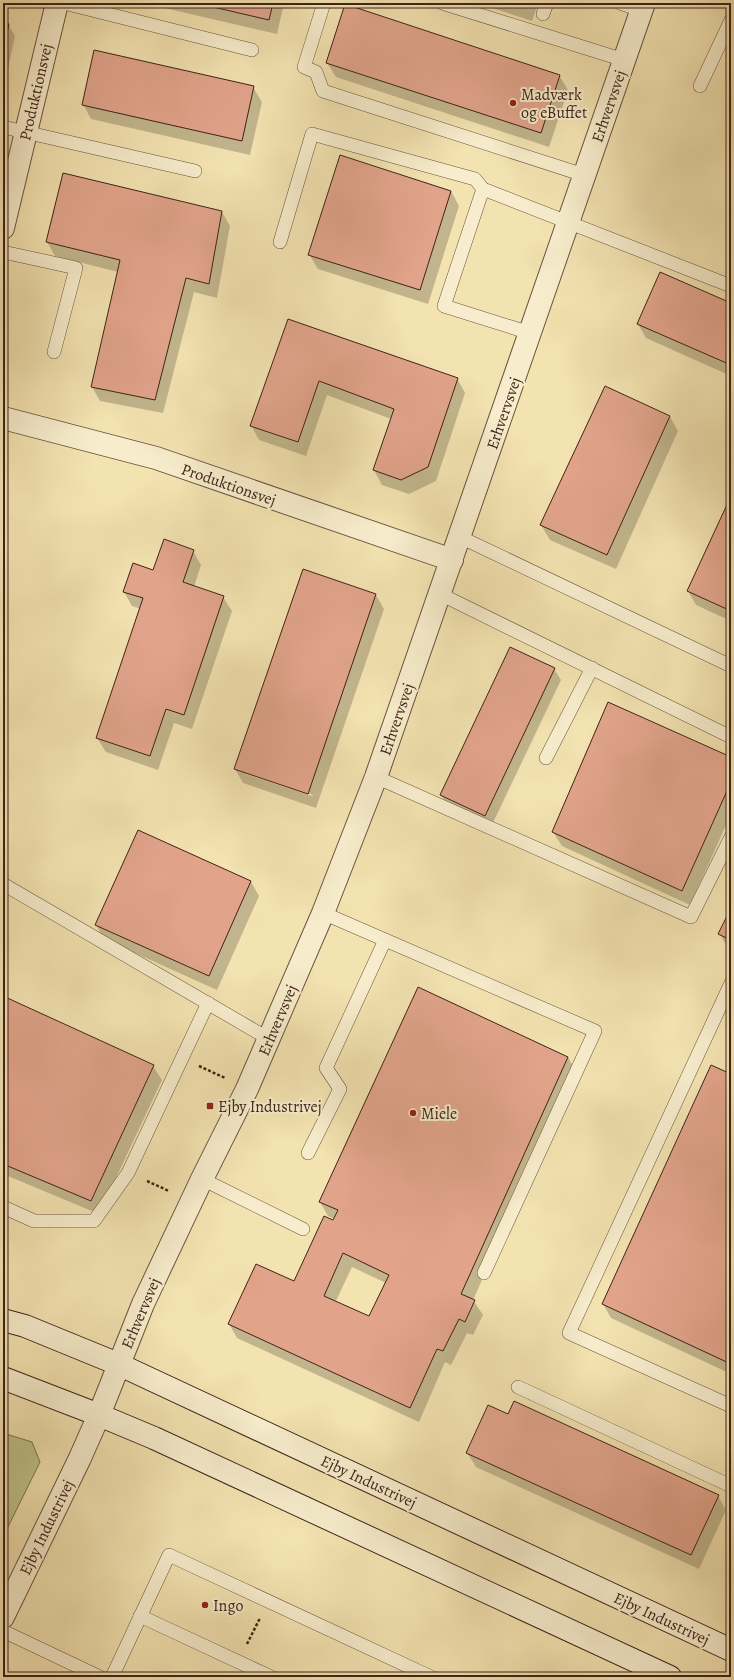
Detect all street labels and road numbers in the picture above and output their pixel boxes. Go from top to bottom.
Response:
street label: Produktionsvej [14,42,58,143]
street label: Erhvervsvej [586,67,632,146]
street label: Erhvervsvej [481,374,527,453]
street label: Produktionsvej [178,458,279,511]
street label: Erhvervsvej [374,680,420,759]
street label: Erhvervsvej [253,981,303,1059]
street label: Erhvervsvej [116,1274,166,1352]
street label: Ejby Industrivej [317,1450,420,1514]
street label: Ejby Industrivej [14,1476,80,1579]
street label: Ejby Industrivej [610,1587,713,1651]

